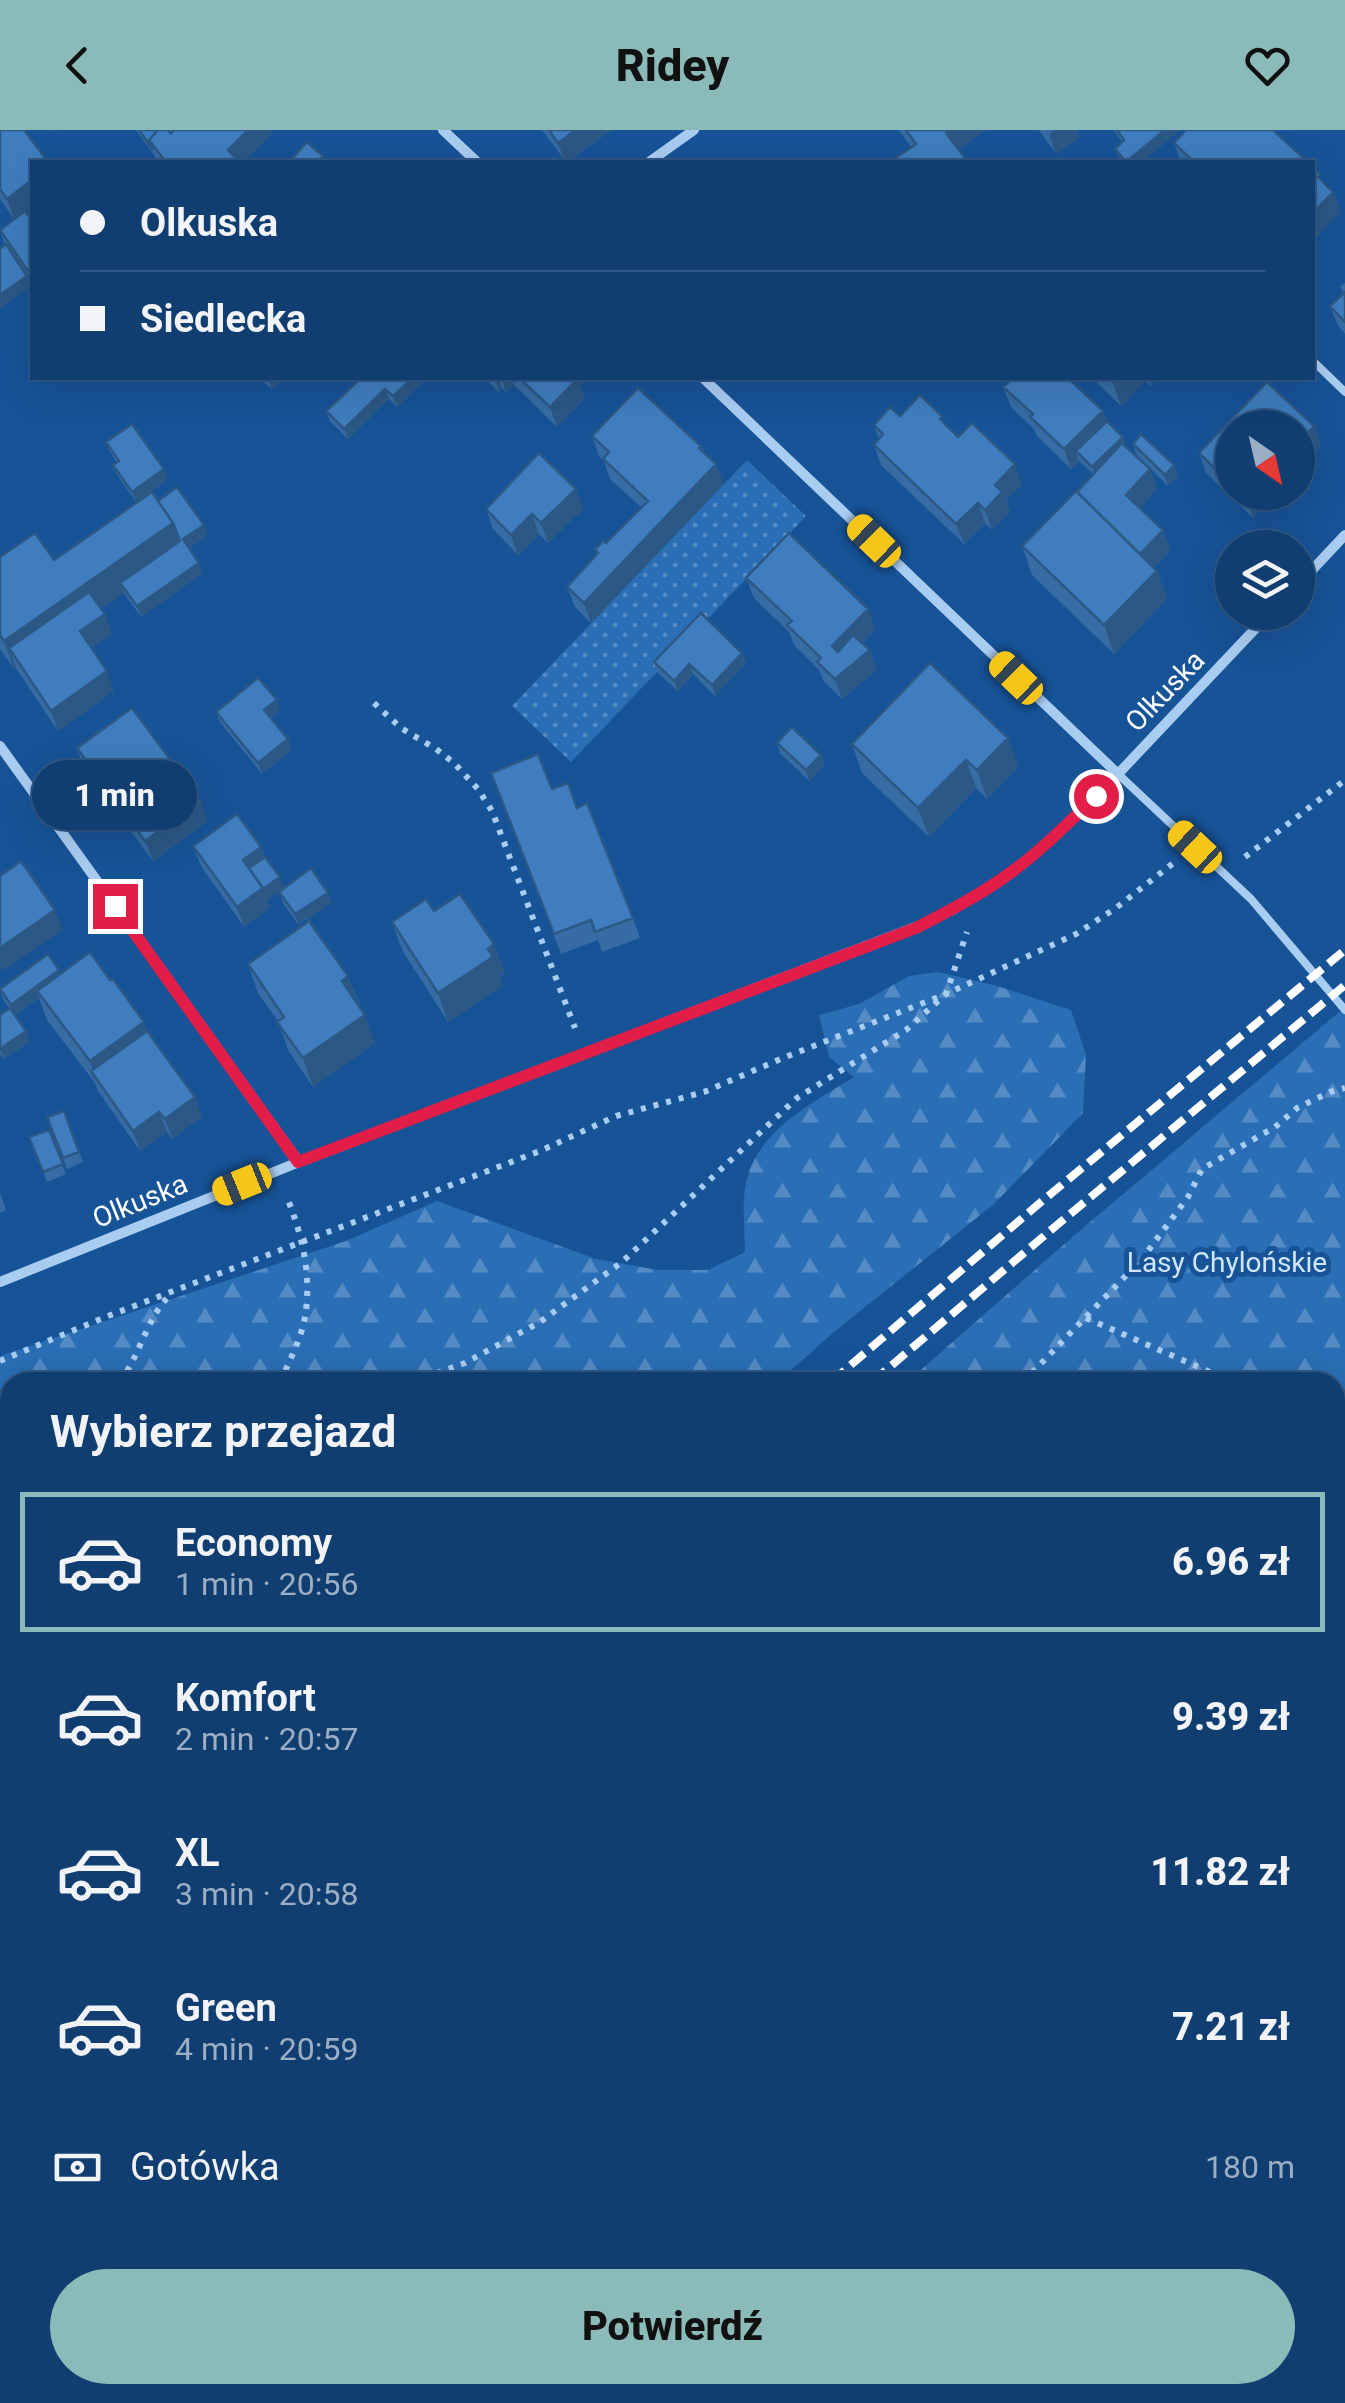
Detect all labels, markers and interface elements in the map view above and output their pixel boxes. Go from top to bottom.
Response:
icon: back [50,38,105,93]
icon: heart [1240,38,1295,93]
text: Ridey [616,39,729,92]
text: Olkuska [140,201,278,245]
text: Siedlecka [140,297,306,341]
north arrow [1215,410,1315,510]
map controls [1215,410,1315,630]
car [842,509,906,573]
button: layers [1215,530,1315,630]
street label: Olkuska [1119,644,1211,738]
car [984,646,1048,710]
callout: 1 min [32,761,198,831]
route start [1074,774,1119,819]
text: 1 min [74,776,155,814]
car [1163,816,1227,878]
route end [93,884,138,929]
car [209,1159,275,1209]
street label: Olkuska [88,1167,192,1235]
park label: Lasy Chylońskie [1127,1246,1327,1279]
text: Wybierz przejazd [50,1405,396,1458]
icon: car [55,1517,145,1607]
text: Economy [175,1521,332,1565]
text: 6.96 zł [1172,1540,1290,1584]
text: 1 min · 20:56 [175,1565,358,1603]
icon: car [55,1672,145,1762]
text: Komfort [175,1676,316,1720]
text: 9.39 zł [1172,1695,1290,1739]
text: 2 min · 20:57 [175,1720,358,1758]
icon: car [55,1827,145,1917]
text: XL [175,1831,220,1875]
text: 11.82 zł [1150,1850,1290,1894]
text: 3 min · 20:58 [175,1875,358,1913]
icon: car [55,1982,145,2072]
text: Green [175,1986,277,2030]
text: 7.21 zł [1172,2005,1290,2049]
text: 4 min · 20:59 [175,2030,358,2068]
icon: cash [50,2140,105,2195]
text: Gotówka [130,2145,280,2189]
text: 180 m [1205,2148,1295,2186]
button: Potwierdź [50,2269,1295,2384]

